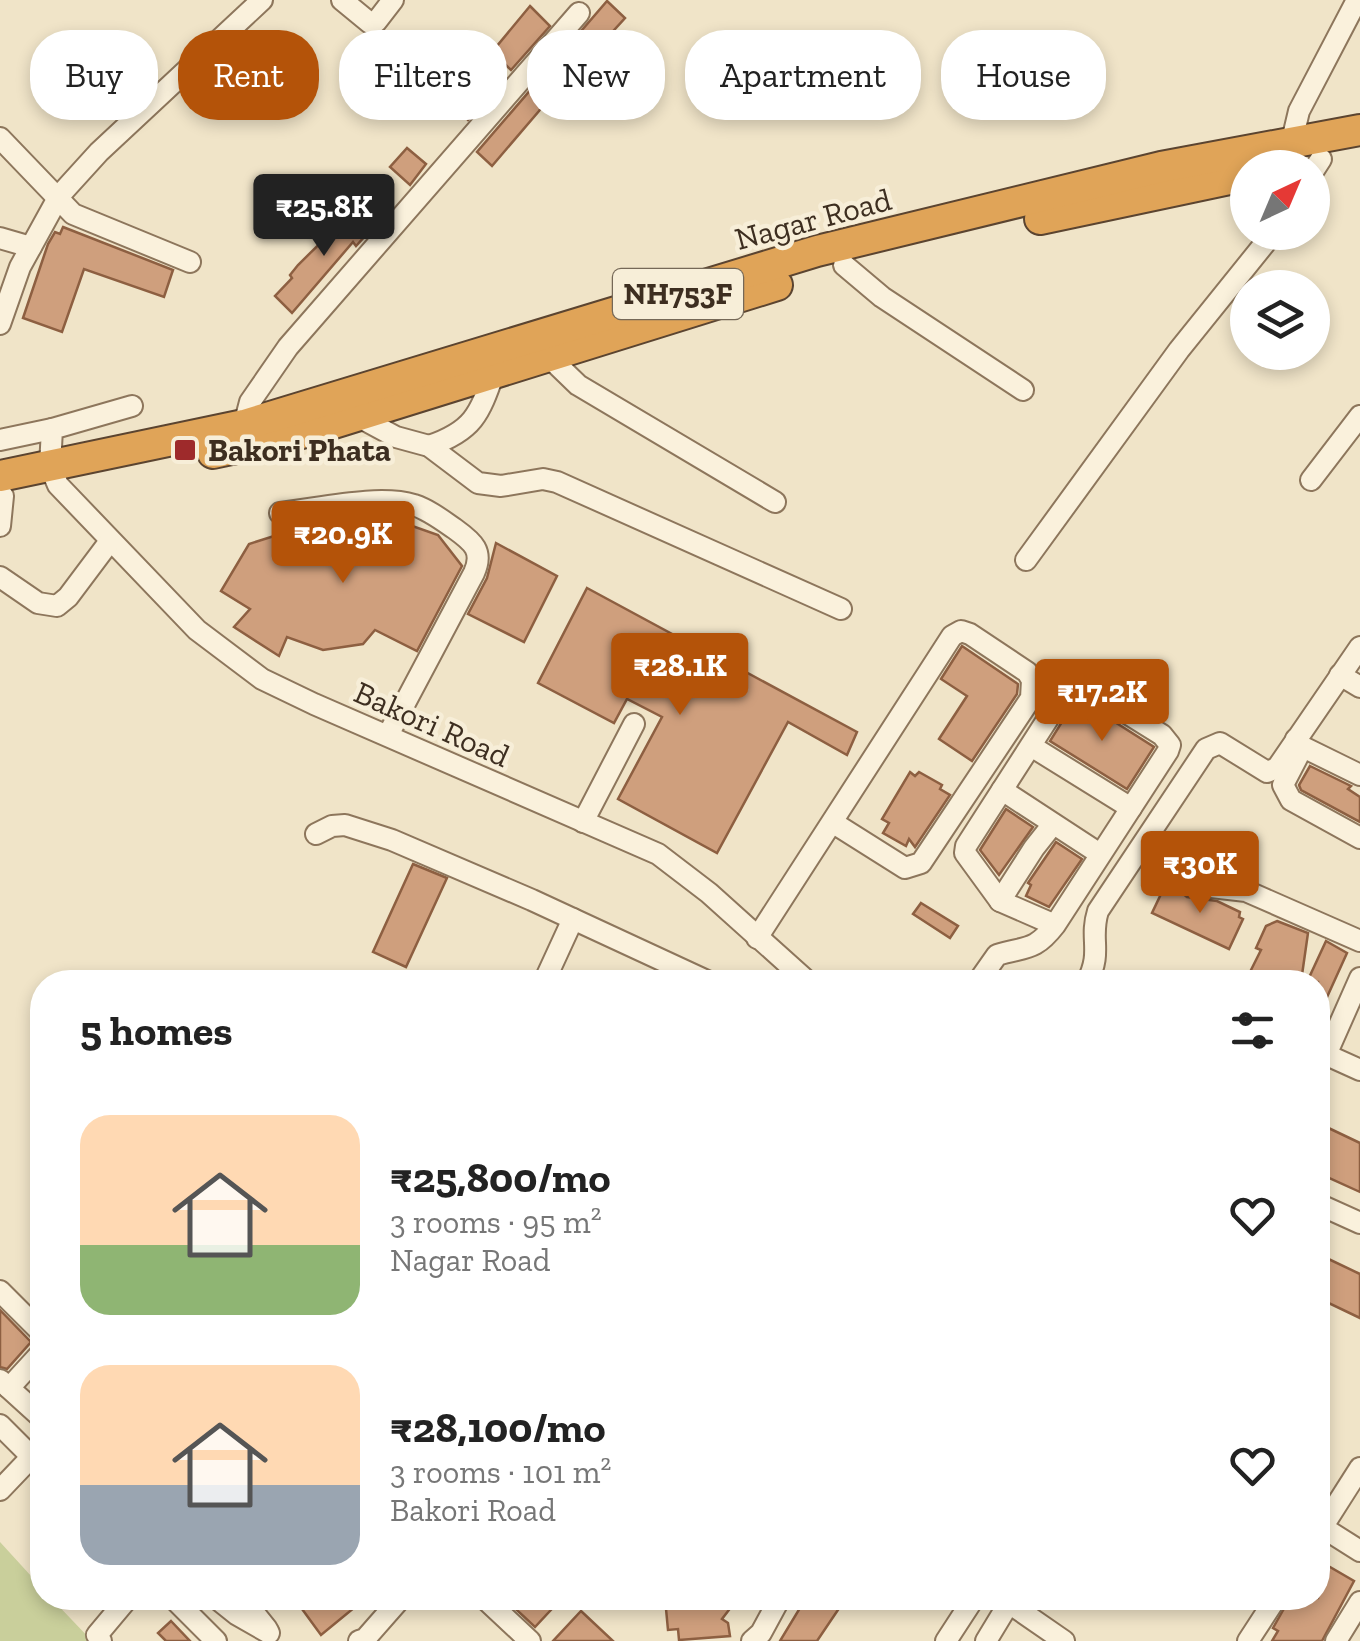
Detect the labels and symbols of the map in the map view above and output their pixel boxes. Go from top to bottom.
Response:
north arrow [1230,150,1330,250]
pin: ₹25.8K [243,174,405,259]
street label: Nagar Road [731,180,896,258]
road number: NH753F [613,269,743,319]
place label: Bakori Phata [208,431,391,469]
marker: Bakori Phata [172,437,198,463]
pin: ₹20.9K [262,501,424,586]
pin: ₹28.1K [599,633,761,718]
pin: ₹17.2K [1021,659,1183,744]
street label: Bakori Road [349,673,516,775]
pin: ₹30K [1141,831,1259,916]

